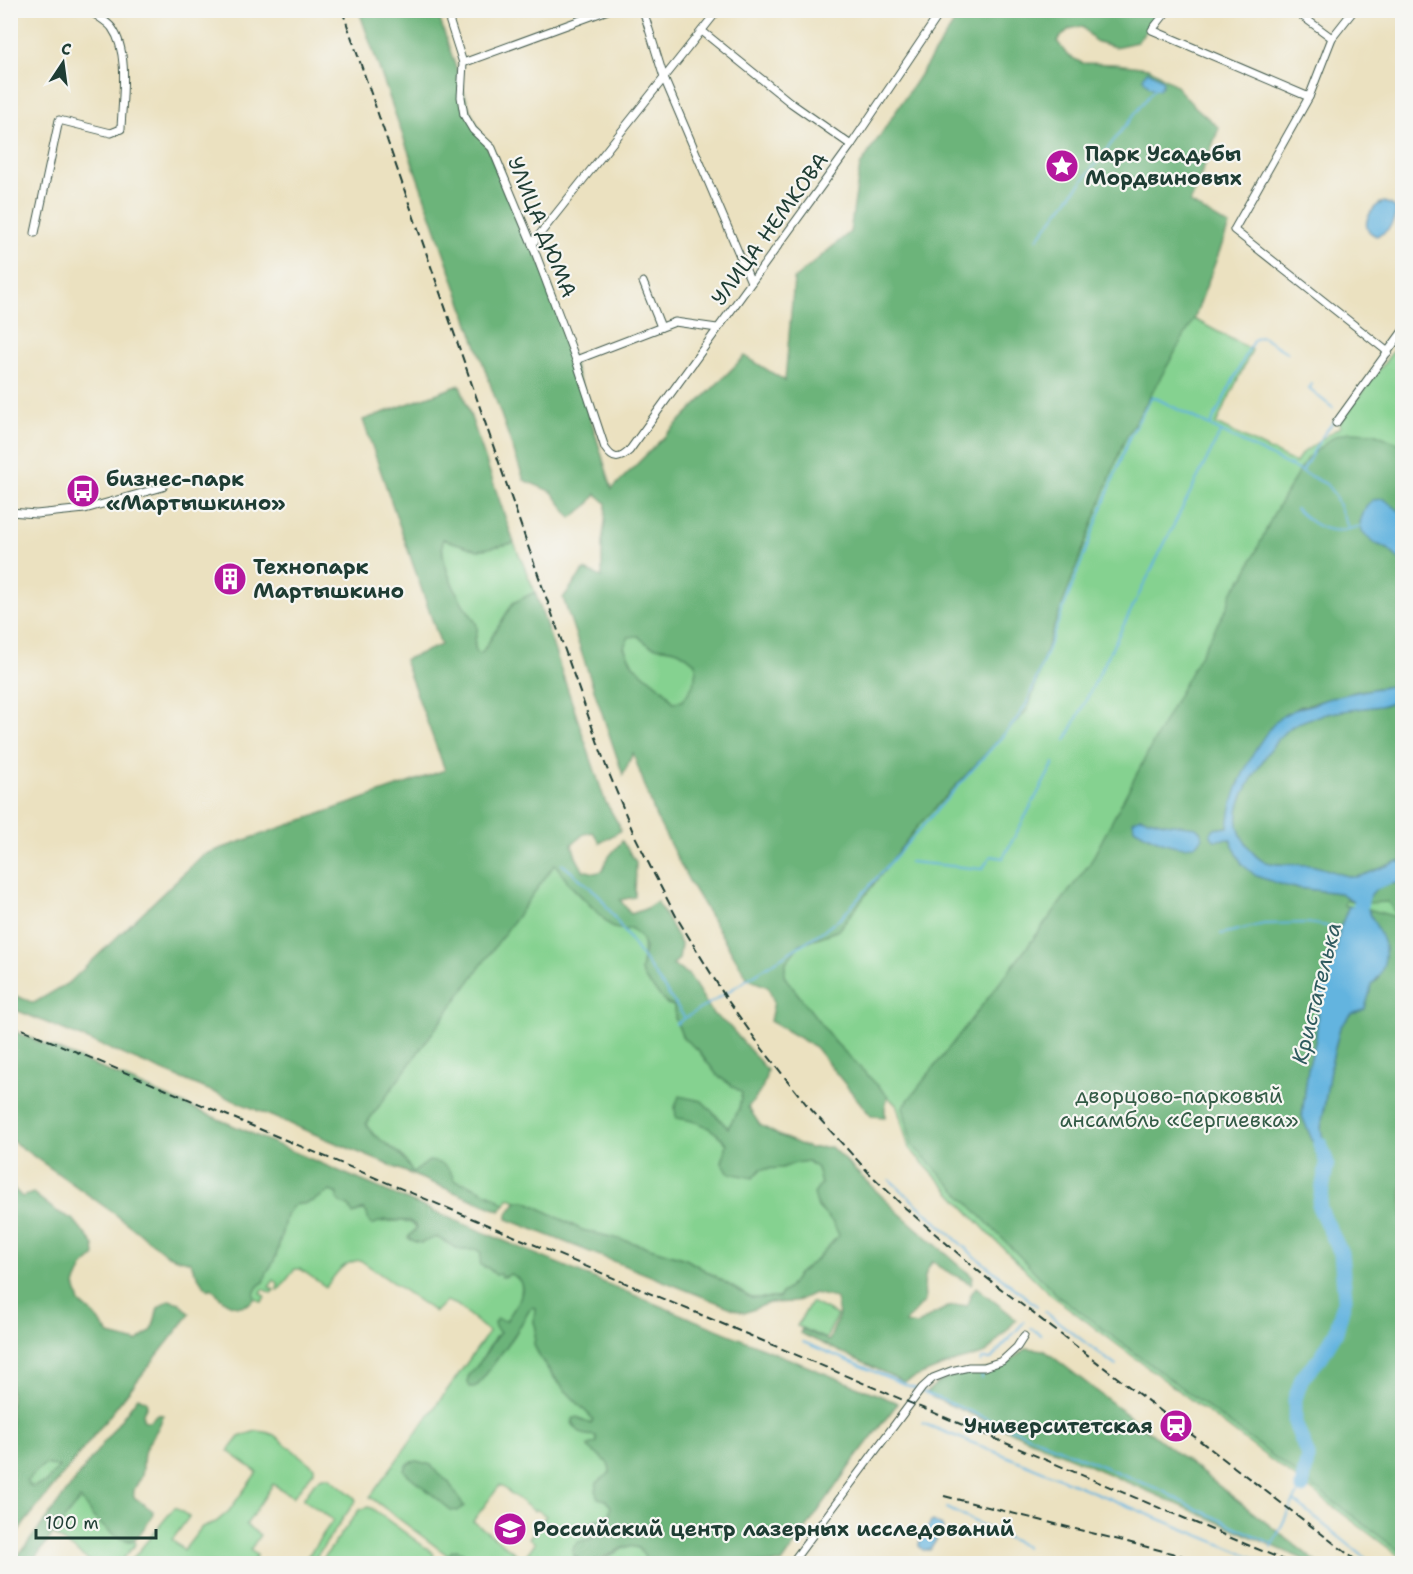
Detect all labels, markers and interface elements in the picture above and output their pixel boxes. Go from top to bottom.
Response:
north arrow [33,33,93,93]
text: С [59,38,74,60]
place label: Парк Усадьбы Мордвиновых [1085,140,1242,192]
street label: УЛИЦА НЕМКОВА [705,147,835,311]
place icon: Парк Усадьбы Мордвиновых [1044,148,1080,184]
street label: УЛИЦА ДЮМА [501,152,583,302]
place label: бизнес-парк «Мартышкино» [106,465,286,517]
bus stop icon: бизнес-парк «Мартышкино» [65,473,101,509]
place label: Технопарк Мартышкино [253,553,404,605]
building icon: Технопарк Мартышкино [212,561,248,597]
water label: Кристателька [1285,919,1348,1067]
park label: дворцово-парковый ансамбль «Сергиевка» [1060,1082,1298,1134]
station icon: Университетская [1158,1408,1194,1444]
place label: Университетская [964,1412,1153,1440]
scale bar [36,1502,156,1540]
text: 100 m [45,1511,99,1535]
school or university icon: Российский центр лазерных исследований [492,1511,528,1547]
place label: Российский центр лазерных исследований [533,1515,1015,1543]

